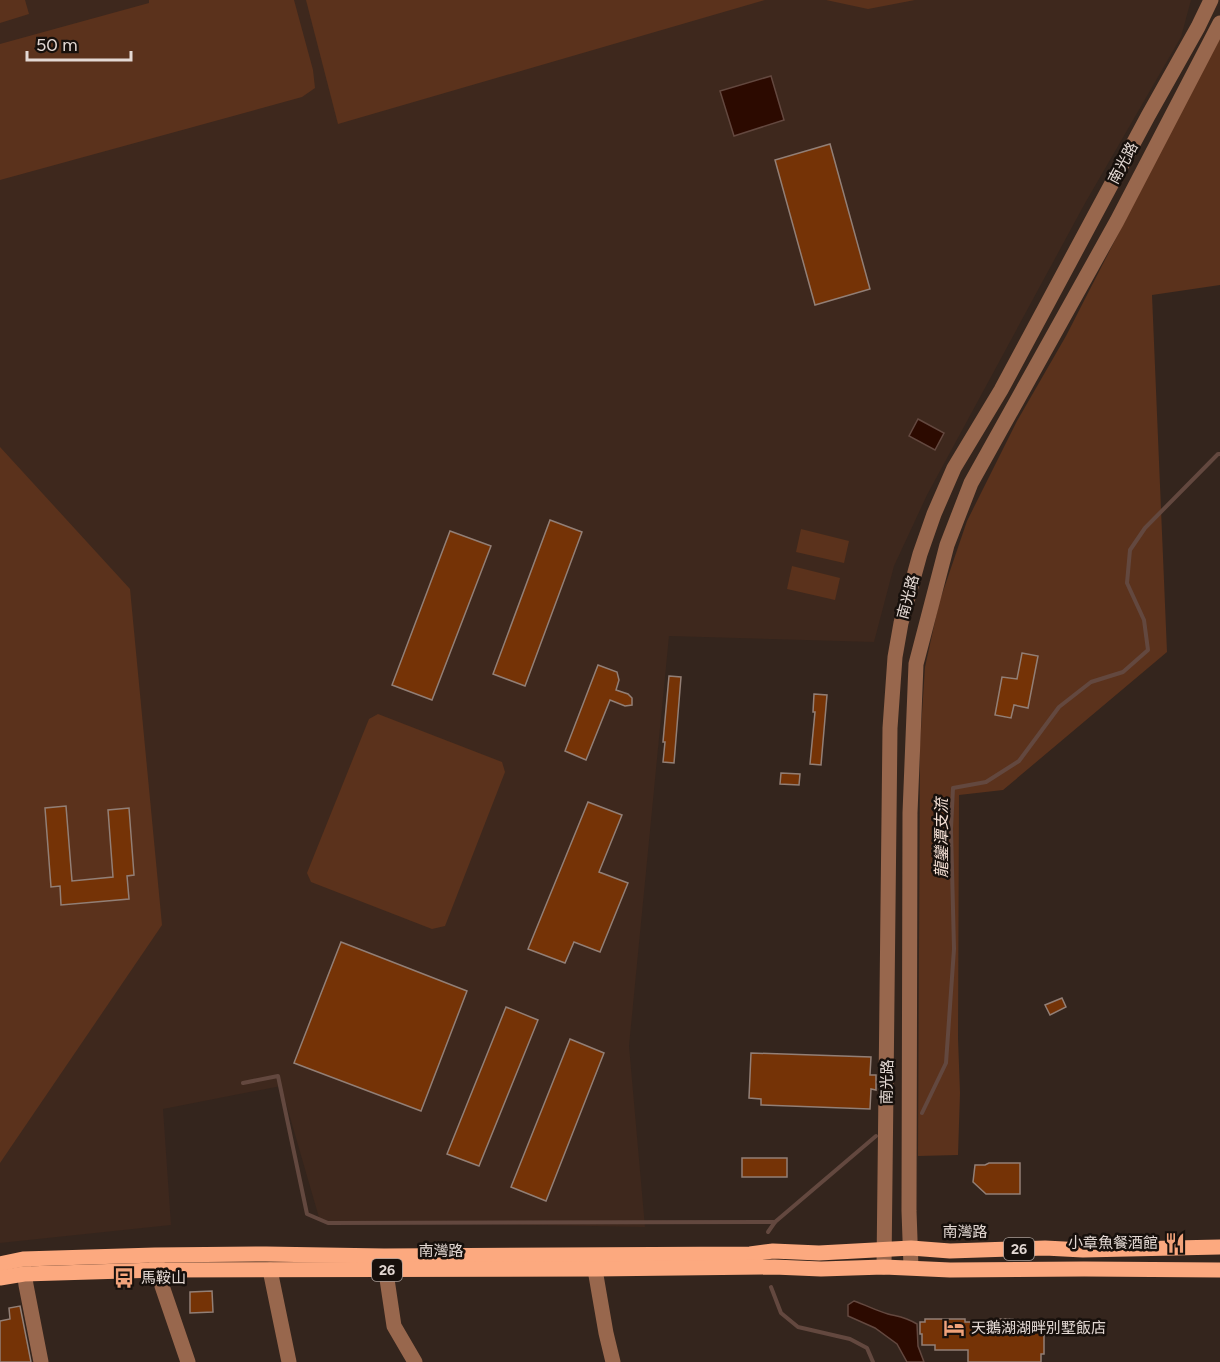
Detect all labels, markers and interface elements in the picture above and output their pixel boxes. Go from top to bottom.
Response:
scale bar [27,24,130,62]
text: 50 m [36,34,78,56]
street label: 南光路 [1104,139,1142,187]
street label: 南光路 [893,573,923,621]
water label: 龍鑾潭支流 [932,796,951,878]
street label: 南光路 [878,1059,896,1105]
street label: 南灣路 [942,1223,988,1241]
restaurant icon: 小章魚餐酒館 [1163,1231,1187,1255]
place label: 小章魚餐酒館 [1068,1234,1158,1252]
road number: 26 [1004,1238,1034,1260]
street label: 南灣路 [418,1242,464,1260]
road number: 26 [372,1259,402,1281]
bus stop icon: 馬鞍山 [112,1266,136,1290]
place label: 馬鞍山 [141,1269,186,1287]
hotel icon: 天鵝湖湖畔別墅飯店 [942,1316,966,1340]
place label: 天鵝湖湖畔別墅飯店 [971,1319,1106,1337]

